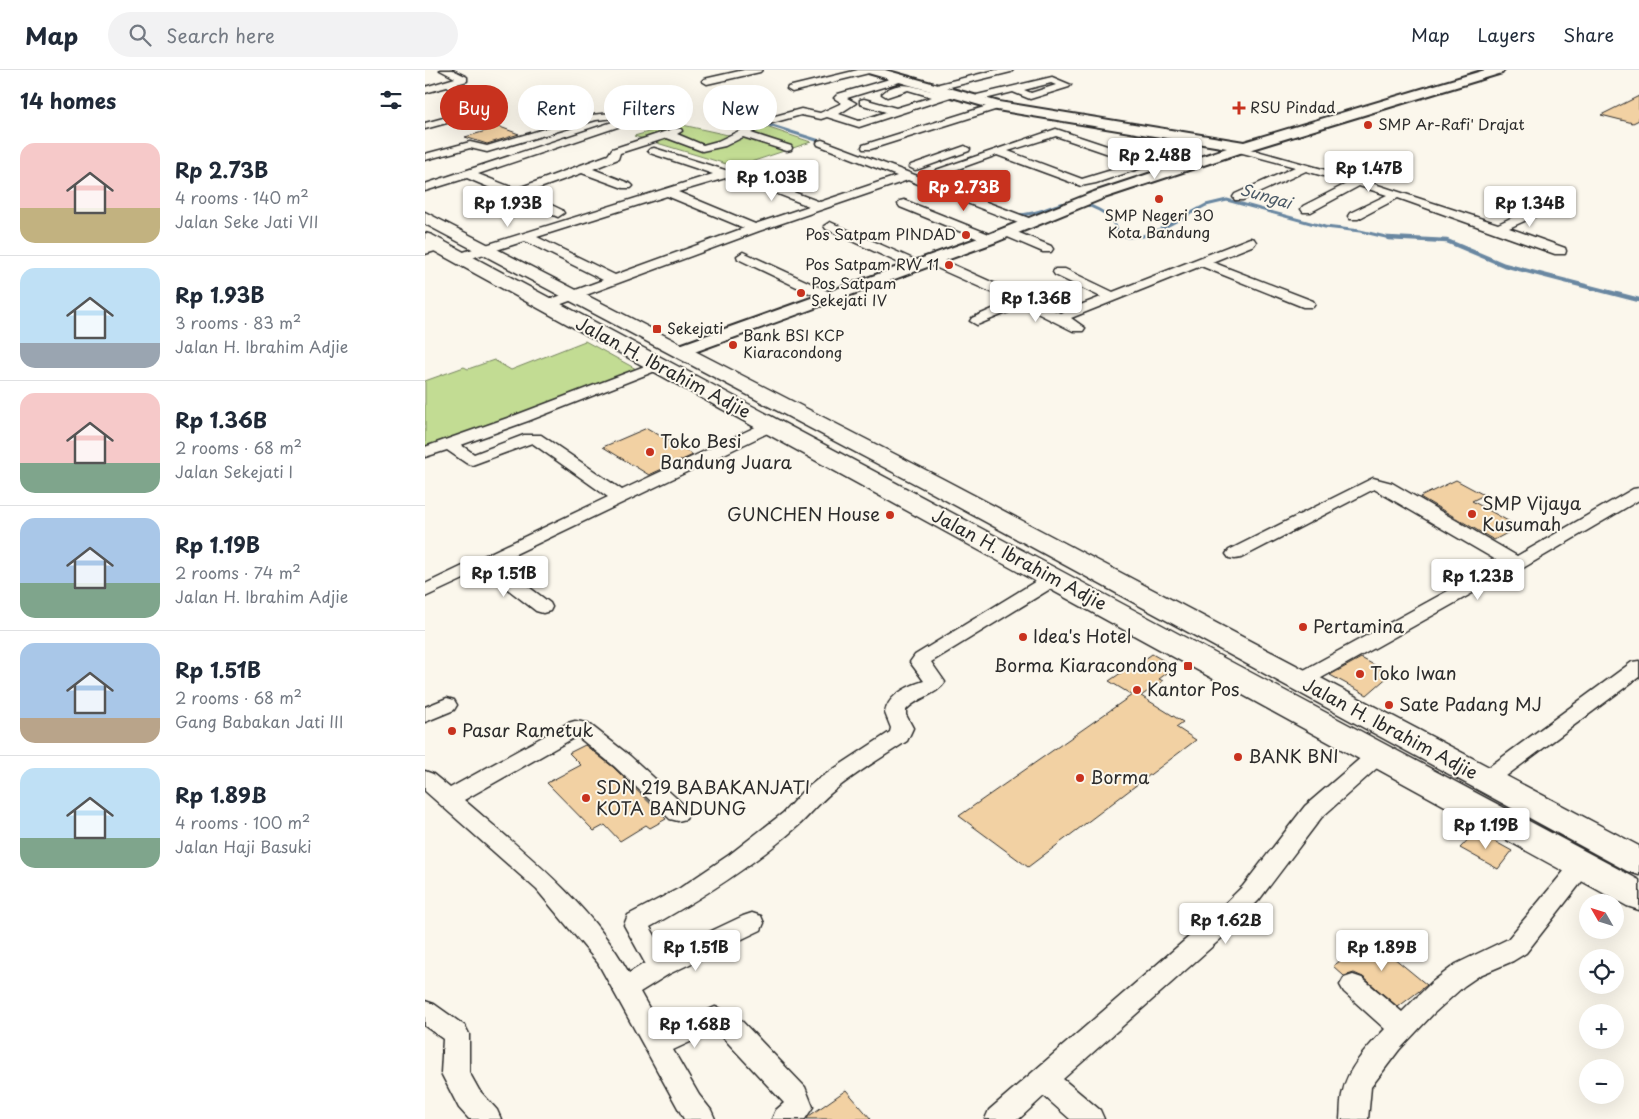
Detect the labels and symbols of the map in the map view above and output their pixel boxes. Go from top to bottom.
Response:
place label: RSU Pindad [1250,95,1335,118]
marker: RSU Pindad [1232,101,1246,115]
place label: SMP Ar-Rafi' Drajat [1378,112,1525,135]
marker: SMP Ar-Rafi' Drajat [1362,119,1374,131]
pin: Rp 2.48B [1103,138,1207,180]
pin: Rp 1.47B [1317,150,1421,193]
pin: Rp 1.03B [720,160,824,202]
pin: Rp 2.73B [912,170,1016,212]
water label: Sungai [1238,176,1297,215]
pin: Rp 1.93B [456,186,560,228]
pin: Rp 1.34B [1478,186,1582,228]
marker: SMP Negeri 30 Kota Bandung [1153,193,1165,205]
place label: SMP Negeri 30 Kota Bandung [1104,203,1214,243]
place label: Pos Satpam PINDAD [805,222,956,245]
marker: Pos Satpam PINDAD [960,229,972,241]
place label: Pos Satpam RW 11 [805,252,939,275]
marker: Pos Satpam RW 11 [943,259,955,271]
place label: Pos Satpam Sekejati IV [811,271,896,311]
pin: Rp 1.36B [984,280,1088,323]
marker: Pos Satpam Sekejati IV [795,287,807,299]
street label: Jalan H. Ibrahim Adjie [571,309,756,424]
place label: Sekejati [667,316,723,339]
marker: Sekejati [651,323,663,335]
place label: Bank BSI KCP Kiaracondong [743,323,844,363]
marker: Bank BSI KCP Kiaracondong [727,339,739,351]
place label: Toko Besi Bandung Juara [660,427,793,475]
marker: Toko Besi Bandung Juara [644,446,656,458]
place label: SMP Vijaya Kusumah [1482,489,1582,537]
place label: GUNCHEN House [727,500,880,527]
street label: Jalan H. Ibrahim Adjie [927,501,1112,616]
marker: SMP Vijaya Kusumah [1466,508,1478,520]
marker: GUNCHEN House [884,509,896,521]
pin: Rp 1.51B [452,556,556,598]
pin: Rp 1.23B [1426,558,1530,601]
place label: Pertamina [1313,612,1405,639]
marker: Pertamina [1297,621,1309,633]
place label: Idea's Hotel [1033,622,1131,649]
marker: Idea's Hotel [1017,631,1029,643]
place label: Borma Kiaracondong [994,651,1178,678]
place label: Toko Iwan [1370,659,1457,686]
marker: Borma Kiaracondong [1182,660,1194,672]
marker: Toko Iwan [1354,668,1366,680]
street label: Jalan H. Ibrahim Adjie [1298,670,1483,785]
place label: Kantor Pos [1147,675,1239,702]
marker: Kantor Pos [1131,684,1143,696]
place label: Sate Padang MJ [1399,690,1542,717]
marker: Sate Padang MJ [1383,699,1395,711]
place label: Pasar Rametuk [462,716,593,743]
marker: Pasar Rametuk [446,725,458,737]
place label: BANK BNI [1248,742,1339,769]
marker: BANK BNI [1232,751,1244,763]
place label: Borma [1090,763,1150,790]
marker: Borma [1074,772,1086,784]
place label: SDN 219 BABAKANJATI KOTA BANDUNG [596,773,810,821]
marker: SDN 219 BABAKANJATI KOTA BANDUNG [580,792,592,804]
pin: Rp 1.19B [1434,808,1538,850]
north arrow [1579,894,1624,939]
pin: Rp 1.62B [1174,902,1278,945]
pin: Rp 1.51B [644,930,748,972]
pin: Rp 1.89B [1330,930,1434,972]
pin: Rp 1.68B [643,1006,747,1049]

